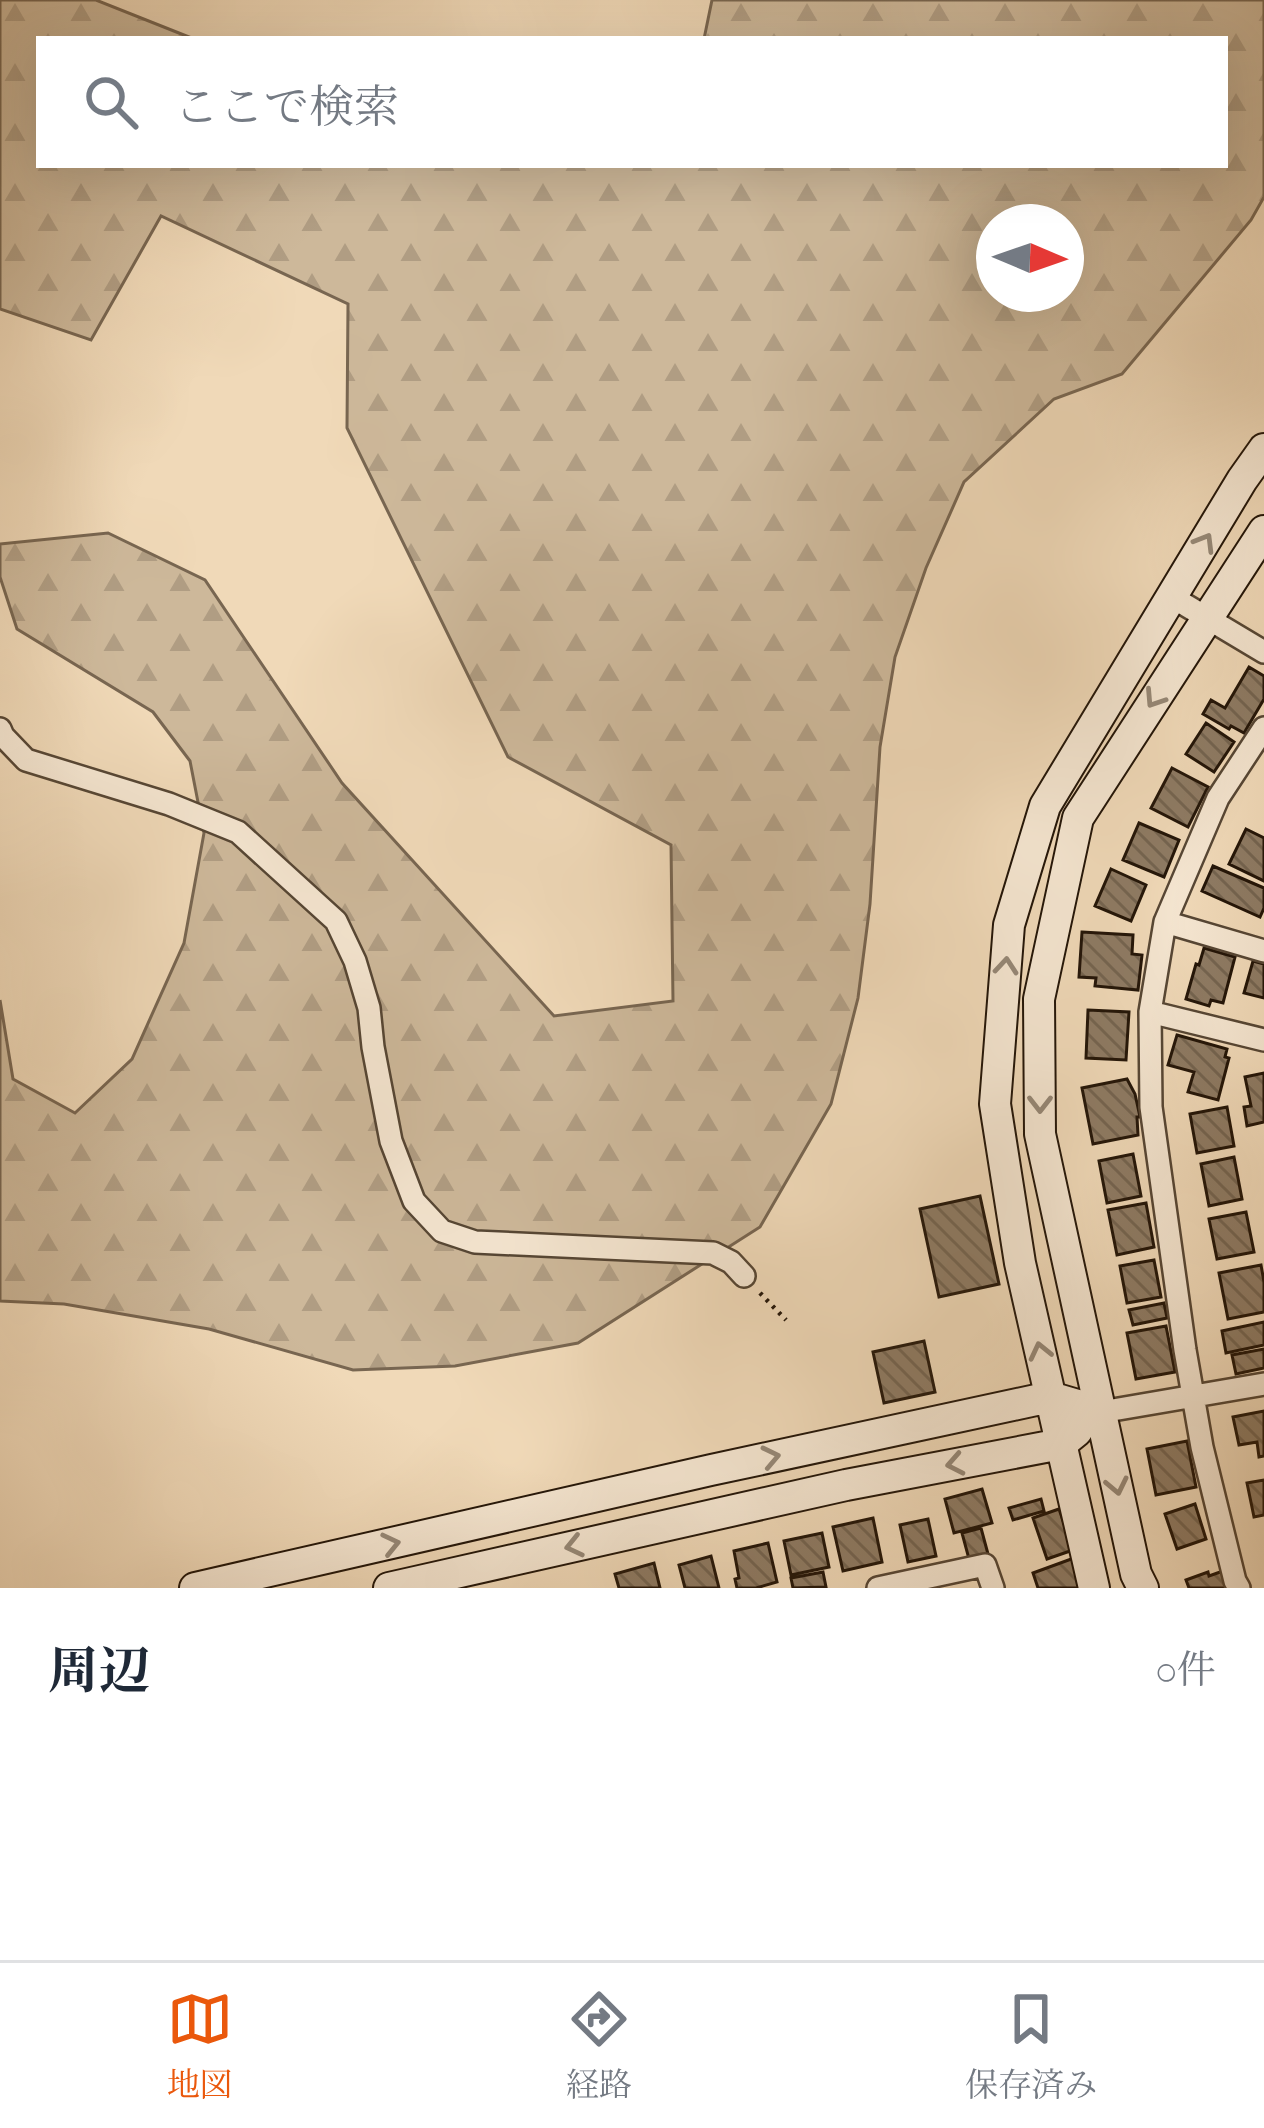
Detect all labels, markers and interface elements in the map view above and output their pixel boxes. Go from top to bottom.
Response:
search box [36,36,1228,168]
icon: search [78,69,144,135]
text: ここで検索 [174,81,399,134]
north arrow [976,204,1084,312]
one-way arrow [1191,533,1213,555]
one-way arrow [1146,685,1168,707]
one-way arrow [993,956,1018,975]
one-way arrow [1027,1096,1053,1114]
one-way arrow [1029,1342,1054,1362]
one-way arrow [760,1446,780,1471]
one-way arrow [945,1450,965,1476]
one-way arrow [1103,1476,1128,1496]
one-way arrow [380,1533,400,1558]
one-way arrow [564,1533,584,1558]
text: 周辺 [48,1641,150,1701]
text: 0件 [1155,1647,1216,1693]
tab: 地図 [167,1986,233,2105]
tab: 経路 [566,1986,632,2105]
tab: 保存済み [965,1986,1097,2105]

